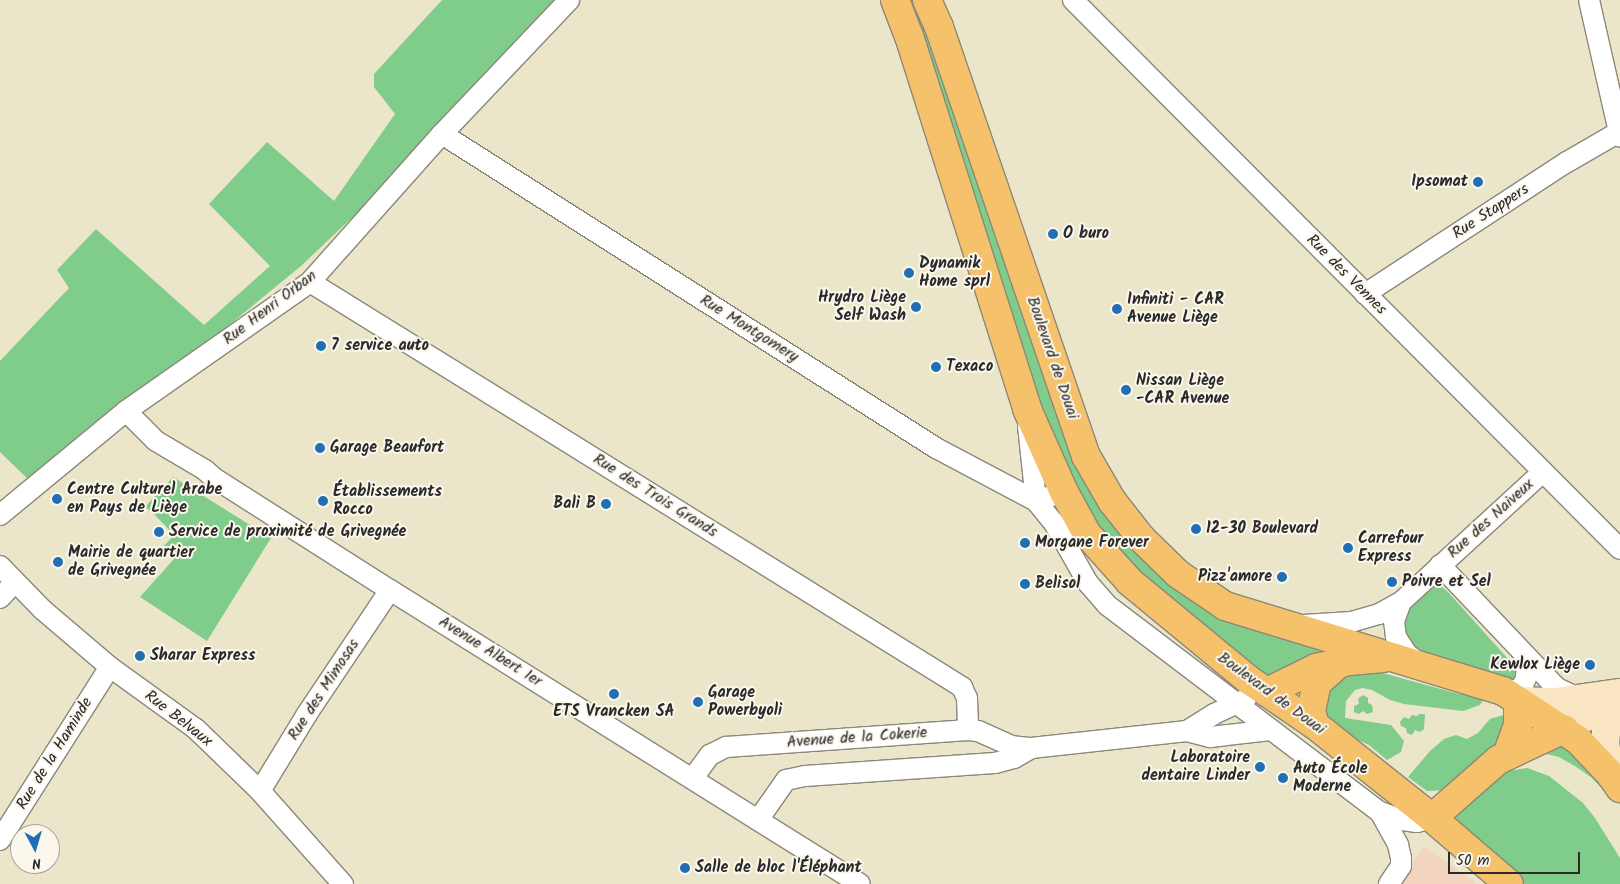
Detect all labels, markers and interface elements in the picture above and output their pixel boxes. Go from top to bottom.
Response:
place label: Ipsomat [1411,172,1468,192]
marker: Ipsomat [1472,176,1484,188]
street label: Rue Stappers [1449,180,1533,244]
place label: O buro [1063,224,1109,244]
marker: O buro [1047,228,1059,240]
street label: Rue des Vennes [1302,231,1390,319]
place label: Dynamik Home sprl [919,254,990,292]
street label: Rue Henri Orban [219,267,321,349]
marker: Dynamik Home sprl [903,267,915,279]
place label: Hrydro Liège Self Wash [818,288,906,326]
place label: Infiniti - CAR Avenue Liège [1127,290,1224,328]
street label: Rue Montgomery [696,291,802,367]
street label: Boulevard de Douai [1022,294,1082,422]
marker: Hrydro Liège Self Wash [910,301,922,313]
marker: Infiniti - CAR Avenue Liège [1111,303,1123,315]
place label: 7 service auto [331,336,429,356]
marker: 7 service auto [315,340,327,352]
place label: Texaco [946,357,993,377]
marker: Texaco [930,361,942,373]
place label: Nissan Liège -CAR Avenue [1136,371,1229,409]
marker: Nissan Liège -CAR Avenue [1120,384,1132,396]
place label: Garage Beaufort [330,438,444,458]
marker: Garage Beaufort [314,442,326,454]
street label: Rue des Trois Grands [589,450,721,542]
street label: Rue des Naiveux [1444,475,1538,563]
place label: Centre Culturel Arabe en Pays de Liège [67,480,222,518]
place label: Établissements Rocco [333,482,442,520]
marker: Centre Culturel Arabe en Pays de Liège [51,493,63,505]
place label: Bali B [553,494,596,514]
marker: Établissements Rocco [317,495,329,507]
marker: Bali B [600,498,612,510]
place label: 12-30 Boulevard [1206,519,1318,539]
place label: Service de proximité de Grivegnée [169,522,406,542]
marker: 12-30 Boulevard [1190,523,1202,535]
marker: Service de proximité de Grivegnée [153,526,165,538]
place label: Carrefour Express [1358,529,1423,567]
place label: Morgane Forever [1035,533,1149,553]
marker: Morgane Forever [1019,537,1031,549]
marker: Carrefour Express [1342,542,1354,554]
place label: Mairie de quartier de Grivegnée [68,543,194,581]
marker: Mairie de quartier de Grivegnée [52,556,64,568]
place label: Pizz'amore [1198,567,1272,587]
marker: Pizz'amore [1276,571,1288,583]
place label: Poivre et Sel [1402,572,1491,592]
place label: Belisol [1035,574,1080,594]
marker: Poivre et Sel [1386,576,1398,588]
marker: Belisol [1019,578,1031,590]
street label: Avenue Albert 1er [435,613,545,691]
street label: Rue des Mimosas [284,636,364,744]
place label: Sharar Express [150,646,255,666]
street label: Boulevard de Douai [1213,649,1329,739]
marker: Sharar Express [134,650,146,662]
place label: Kewlox Liège [1490,655,1580,675]
marker: Kewlox Liège [1584,659,1596,671]
place label: Garage Powerbyoli [708,683,782,721]
street label: Rue Belvaux [140,687,216,751]
marker: ETS Vrancken SA [608,688,620,700]
street label: Rue de la Haminde [13,694,97,814]
marker: Garage Powerbyoli [692,696,704,708]
place label: ETS Vrancken SA [553,702,675,722]
street label: Avenue de la Cokerie [786,724,928,752]
place label: Laboratoire dentaire Linder [1141,748,1250,786]
place label: Auto École Moderne [1293,759,1368,797]
marker: Laboratoire dentaire Linder [1254,761,1266,773]
marker: Auto École Moderne [1277,772,1289,784]
north arrow [10,824,60,874]
scale bar [1450,842,1582,874]
text: 50 m [1456,849,1490,873]
text: N [31,852,42,874]
place label: Salle de bloc l'Éléphant [695,858,862,878]
marker: Salle de bloc l'Éléphant [679,862,691,874]

